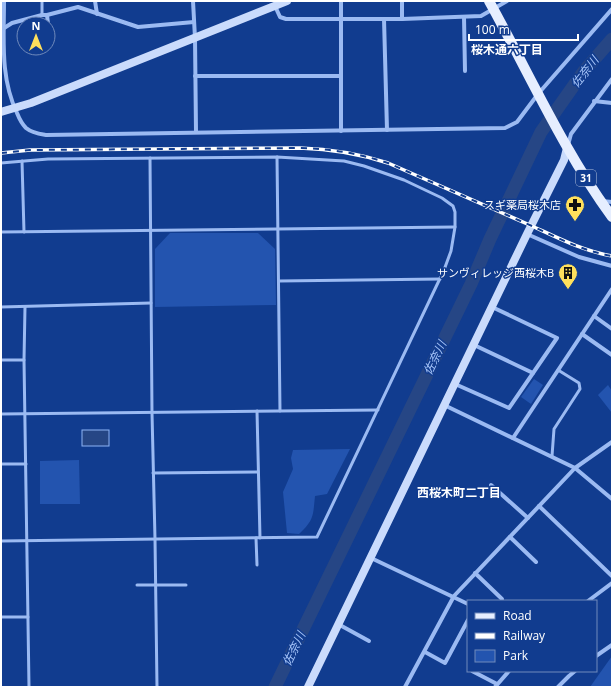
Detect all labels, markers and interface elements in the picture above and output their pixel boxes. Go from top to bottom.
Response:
north arrow [16,16,56,56]
scale bar [469,16,578,42]
text: N [32,18,40,33]
text: 100 m [475,21,510,38]
district label: 桜木通六丁目 [471,41,543,58]
water label: 佐奈川 [567,51,604,91]
road number: 31 [576,170,596,186]
pharmacy icon: スギ薬局桜木店 [564,194,586,222]
place label: スギ薬局桜木店 [484,197,561,212]
building icon: サンヴィレッジ西桜木B [557,262,579,290]
place label: サンヴィレッジ西桜木B [437,265,554,280]
water label: 佐奈川 [419,336,451,378]
district label: 西桜木町二丁目 [417,484,501,501]
legend [467,600,597,672]
text: Road [503,607,532,624]
water label: 佐奈川 [278,627,310,669]
text: Railway [503,627,546,644]
text: Park [503,647,529,664]

